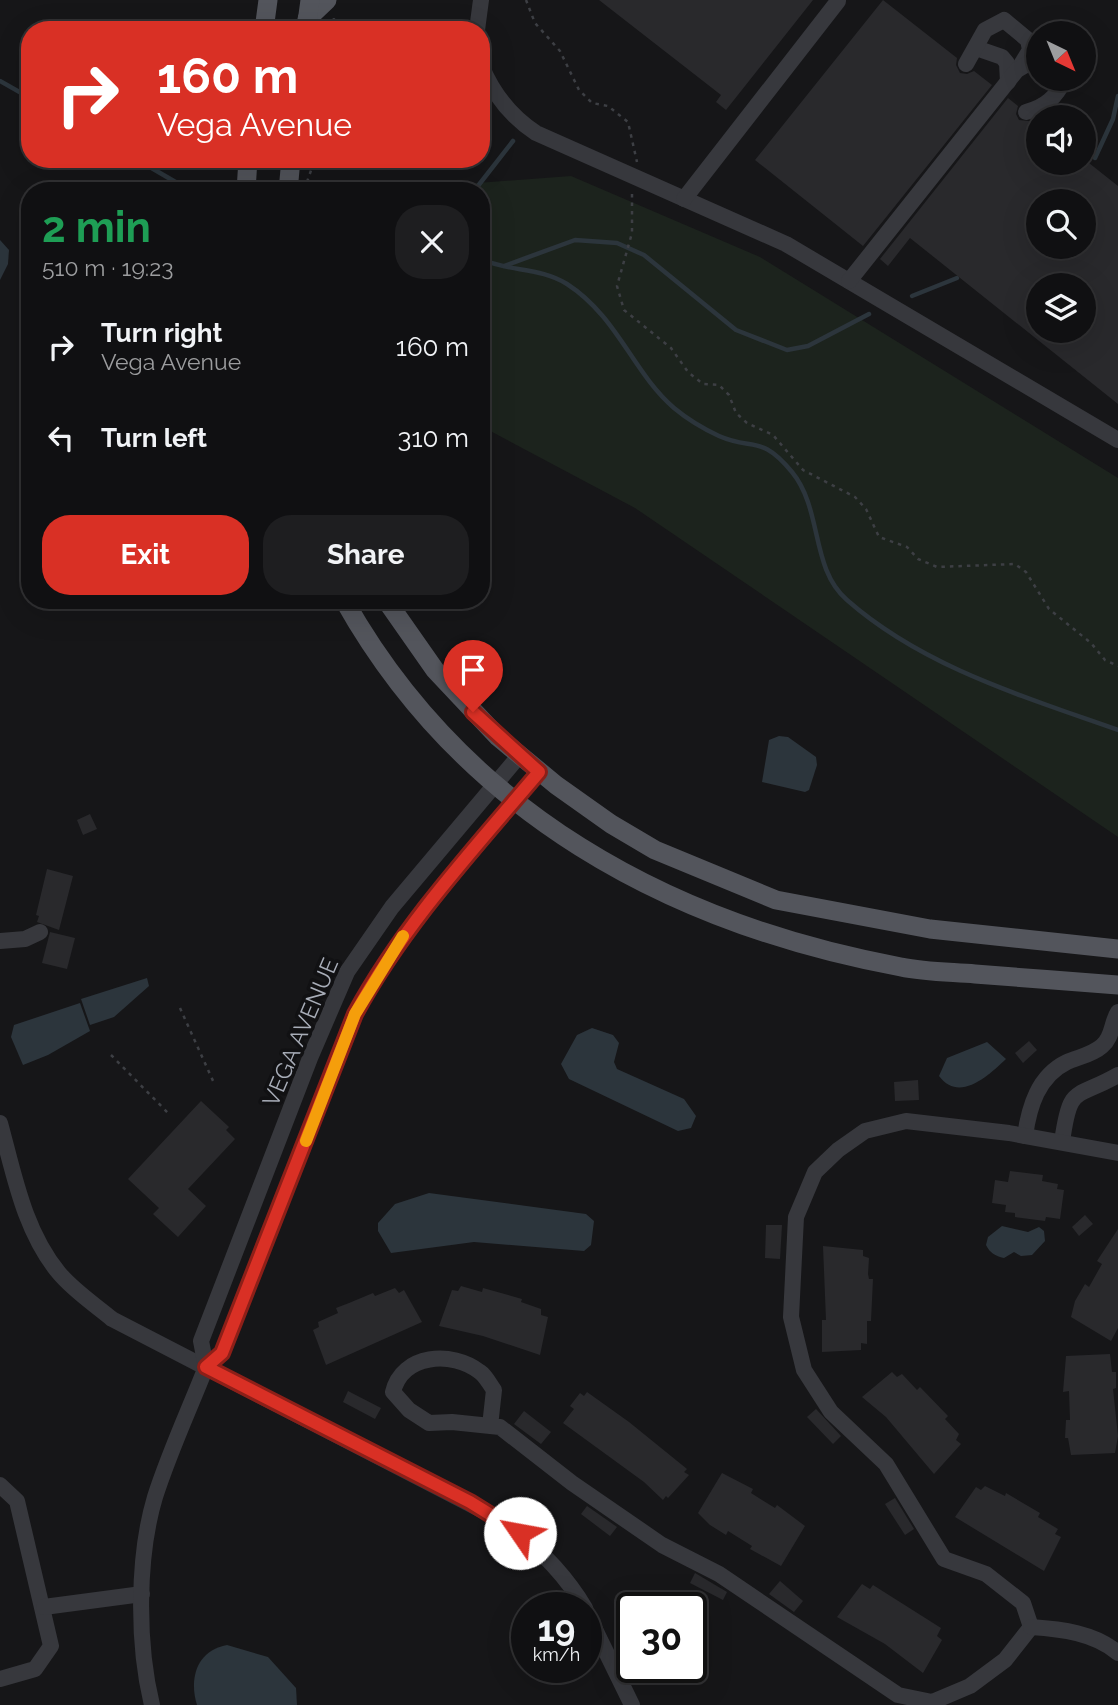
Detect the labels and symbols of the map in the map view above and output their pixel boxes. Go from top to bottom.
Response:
north arrow [1026,21,1096,91]
pin [443,640,503,712]
street label: VEGA AVENUE [257,954,343,1110]
position arrow [483,1496,557,1570]
speed limit sign: 30 [616,1592,707,1683]

